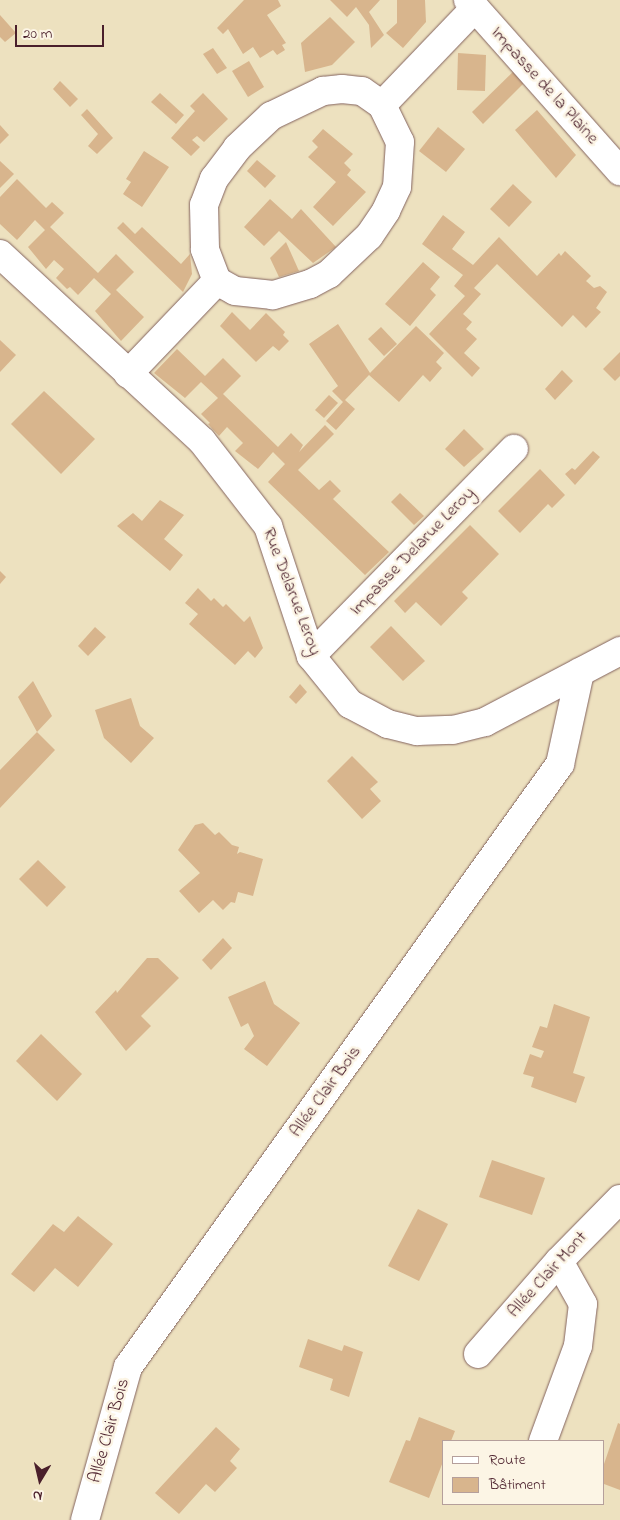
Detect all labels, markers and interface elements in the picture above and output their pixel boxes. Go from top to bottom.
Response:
scale bar [18,15,106,47]
text: 20 m [23,23,52,45]
street label: Impasse de la Plaine [486,23,602,149]
street label: Impasse Delarue Leroy [346,483,480,621]
street label: Rue Delarue Leroy [257,525,325,659]
street label: Allée Clair Bois [286,1042,366,1142]
street label: Allée Clair Mont [504,1227,592,1323]
street label: Allée Clair Bois [85,1376,135,1486]
legend [442,1440,605,1505]
text: Route [489,1449,525,1471]
north arrow [15,1455,65,1505]
text: Bâtiment [489,1474,546,1496]
text: N [31,1484,44,1506]

